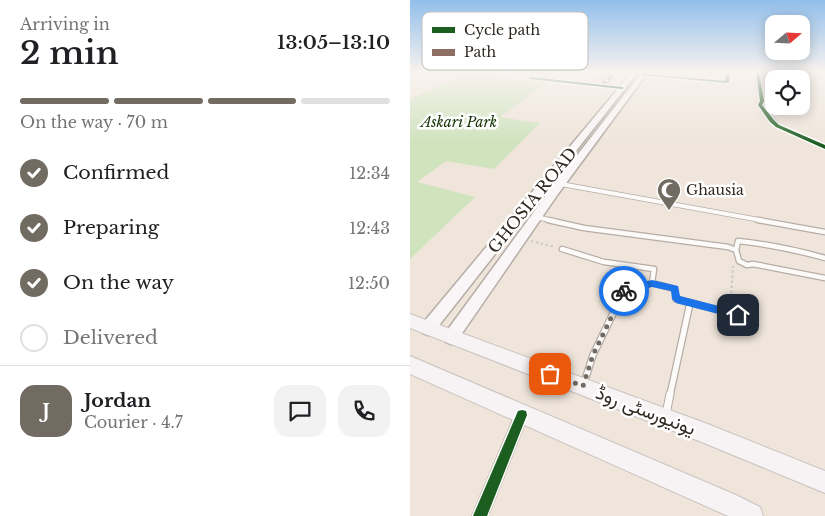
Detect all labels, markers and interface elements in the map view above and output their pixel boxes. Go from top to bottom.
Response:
legend [422,12,588,70]
text: Arriving in [20,14,110,34]
north arrow [765,15,810,60]
map controls [765,15,810,115]
text: Cycle path [464,21,541,39]
text: 13:05–13:10 [277,31,390,54]
text: 2 min [20,33,119,73]
text: Path [464,43,496,61]
button: locate [765,70,810,115]
text: On the way · 70 m [20,112,168,132]
park label: Askari Park [419,113,497,131]
street label: GHOSIA ROAD [483,143,581,257]
icon: check [20,159,48,187]
text: Confirmed [63,161,169,184]
text: 12:34 [349,163,390,183]
mosque icon: Ghausia [656,177,682,211]
place label: Ghausia [686,181,744,199]
icon: check [20,214,48,242]
text: Preparing [63,216,159,239]
text: 12:43 [349,218,390,238]
courier [599,266,649,316]
icon: check [20,269,48,297]
text: On the way [63,271,174,294]
text: 12:50 [348,273,390,293]
icon: bike [610,277,638,305]
pin [717,294,759,336]
icon: home [724,301,752,329]
text: Delivered [63,326,158,349]
pin [529,353,571,395]
icon: bag [536,360,564,388]
street label: یونیورسٹی روڈ [593,381,699,440]
button: chat [274,385,326,437]
button: phone [338,385,390,437]
text: Jordan [84,389,151,412]
text: J [42,399,50,422]
text: Courier · 4.7 [84,412,183,432]

